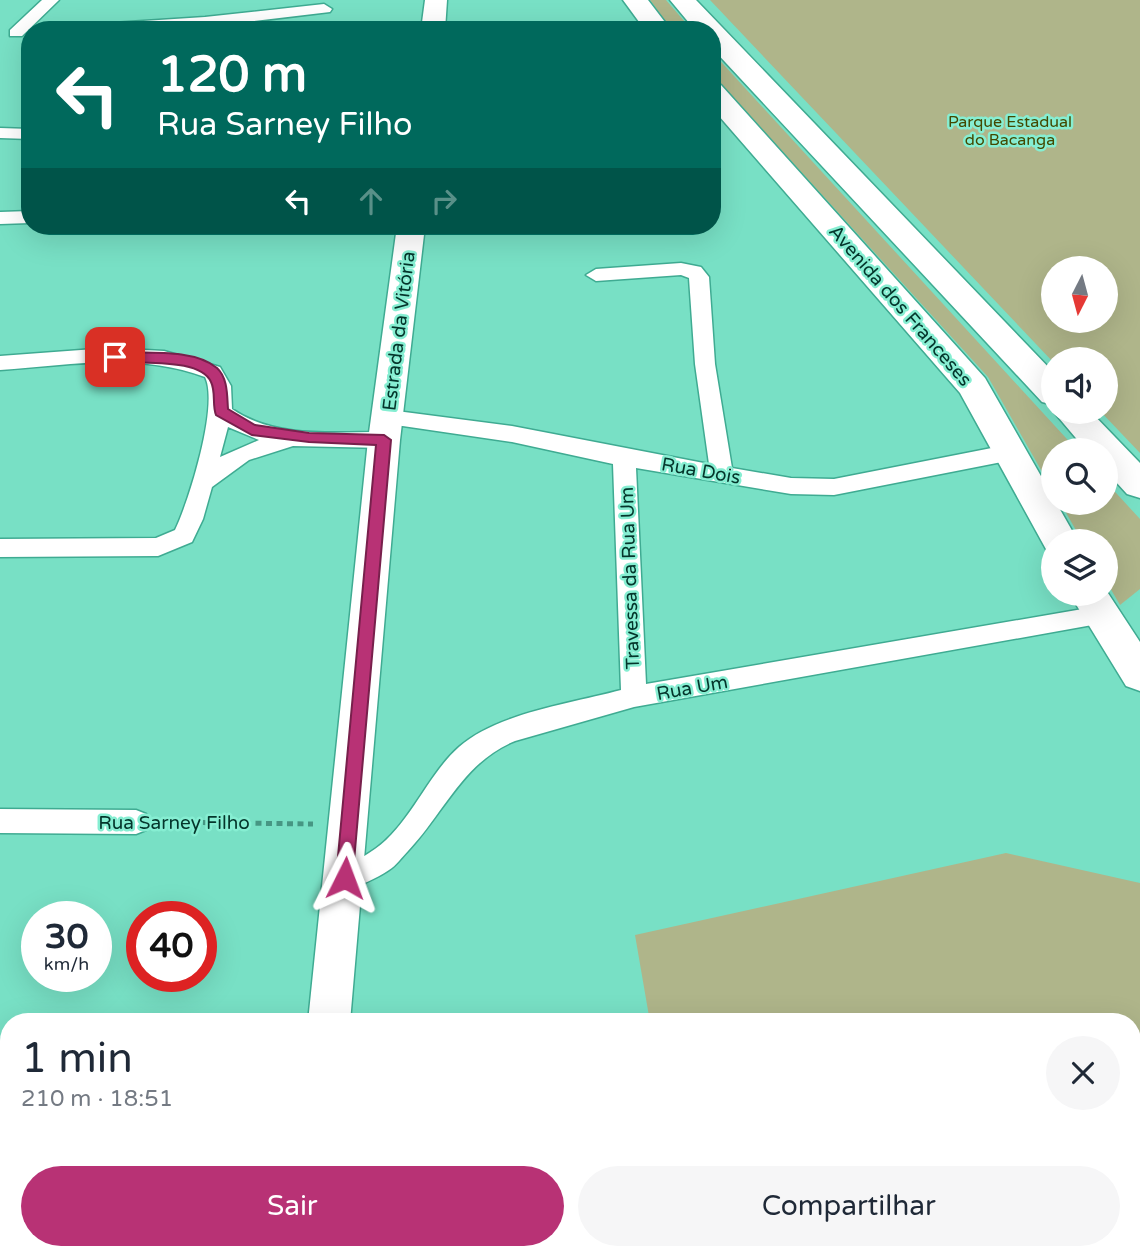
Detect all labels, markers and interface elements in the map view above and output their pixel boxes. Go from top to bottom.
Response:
text: 120 m [157,46,307,105]
icon: left [42,49,133,140]
text: Rua Sarney Filho [157,106,412,144]
park label: Parque Estadual do Bacanga [948,112,1072,150]
icon: left [279,182,317,220]
icon: ahead [352,182,390,220]
icon: right [425,182,463,220]
street label: Avenida dos Franceses [824,221,976,391]
street label: Estrada da Vitória [378,250,420,412]
north arrow [1041,256,1118,332]
map controls [1041,256,1118,606]
pin [85,327,145,387]
icon: arrive [96,338,134,376]
button: sound [1041,347,1118,424]
button: search [1041,438,1118,515]
street label: Rua Dois [660,453,742,489]
street label: Travessa da Rua Um [616,486,644,670]
button: layers [1041,529,1118,606]
street label: Rua Um [655,671,730,705]
street label: Rua Sarney Filho [98,812,250,834]
position arrow [308,841,382,915]
speed limit sign: 40 [126,901,217,992]
text: 30 [45,916,88,958]
text: km/h [44,953,89,975]
text: 1 min [21,1033,133,1084]
button: close [1046,1036,1120,1110]
text: 210 m · 18:51 [21,1085,173,1113]
button: Sair [21,1166,564,1246]
button: Compartilhar [578,1166,1120,1246]

